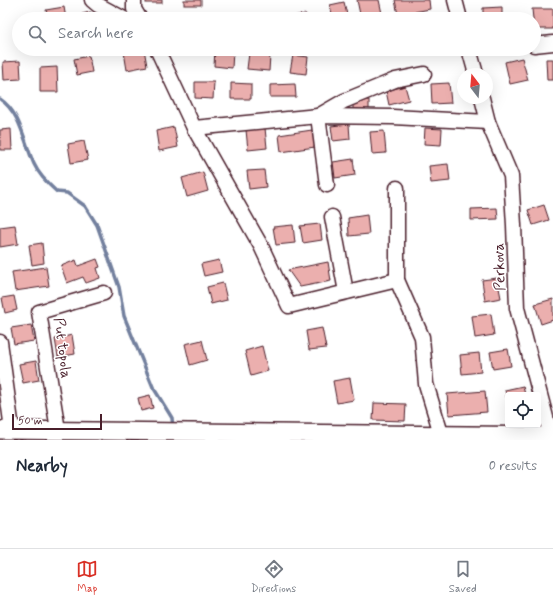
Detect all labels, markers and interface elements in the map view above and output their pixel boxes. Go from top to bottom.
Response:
search box [12,12,541,56]
icon: search [26,23,48,45]
text: Search here [58,24,134,44]
north arrow [457,68,493,104]
street label: Perkova [489,242,511,291]
street label: Put topola [48,317,76,380]
map controls [505,392,541,428]
button: locate [505,392,541,428]
scale bar [12,412,102,431]
text: 50 m [18,414,43,428]
text: Nearby [16,455,68,477]
text: 0 results [489,458,537,475]
tab: Map [76,558,98,596]
tab: Directions [251,558,296,596]
tab: Saved [449,558,477,596]

